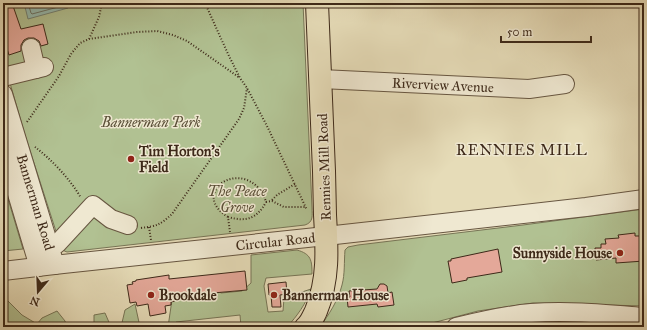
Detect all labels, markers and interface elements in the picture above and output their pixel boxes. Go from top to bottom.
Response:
scale bar [501,18,591,44]
text: 50 m [507,25,532,39]
street label: Riverview Avenue [391,74,494,96]
street label: Rennies Mill Road [314,113,335,221]
park label: Bannerman Park [100,114,201,131]
district label: RENNIES MILL [456,141,588,159]
place label: Tim Horton's Field [138,143,220,176]
street label: Bannerman Road [13,152,58,252]
marker: Tim Horton's Field [126,154,136,164]
park label: The Peace Grove [207,183,267,216]
street label: Circular Road [235,229,316,255]
place label: Sunnyside House [513,245,612,263]
marker: Sunnyside House [615,248,625,258]
north arrow [18,272,58,312]
place label: Brookdale [159,287,217,304]
place label: Bannerman House [282,287,389,304]
marker: Brookdale [146,290,156,300]
marker: Bannerman House [269,290,279,300]
text: N [28,293,41,309]

